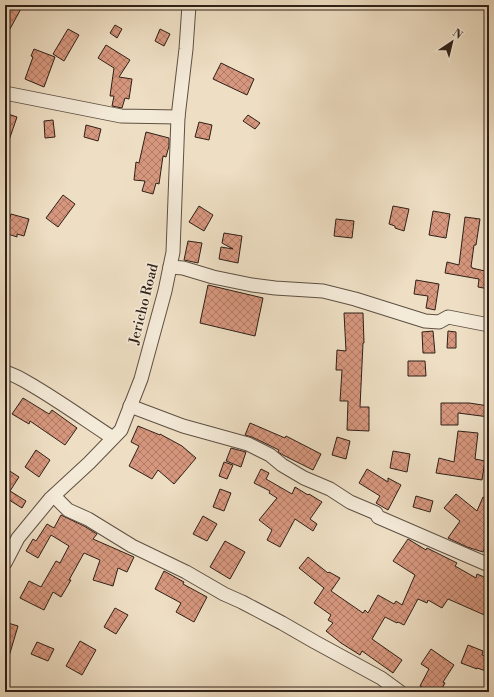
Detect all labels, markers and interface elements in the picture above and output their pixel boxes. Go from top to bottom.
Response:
north arrow [432,22,472,62]
text: N [450,26,465,43]
street label: Jericho Road [125,262,163,347]

